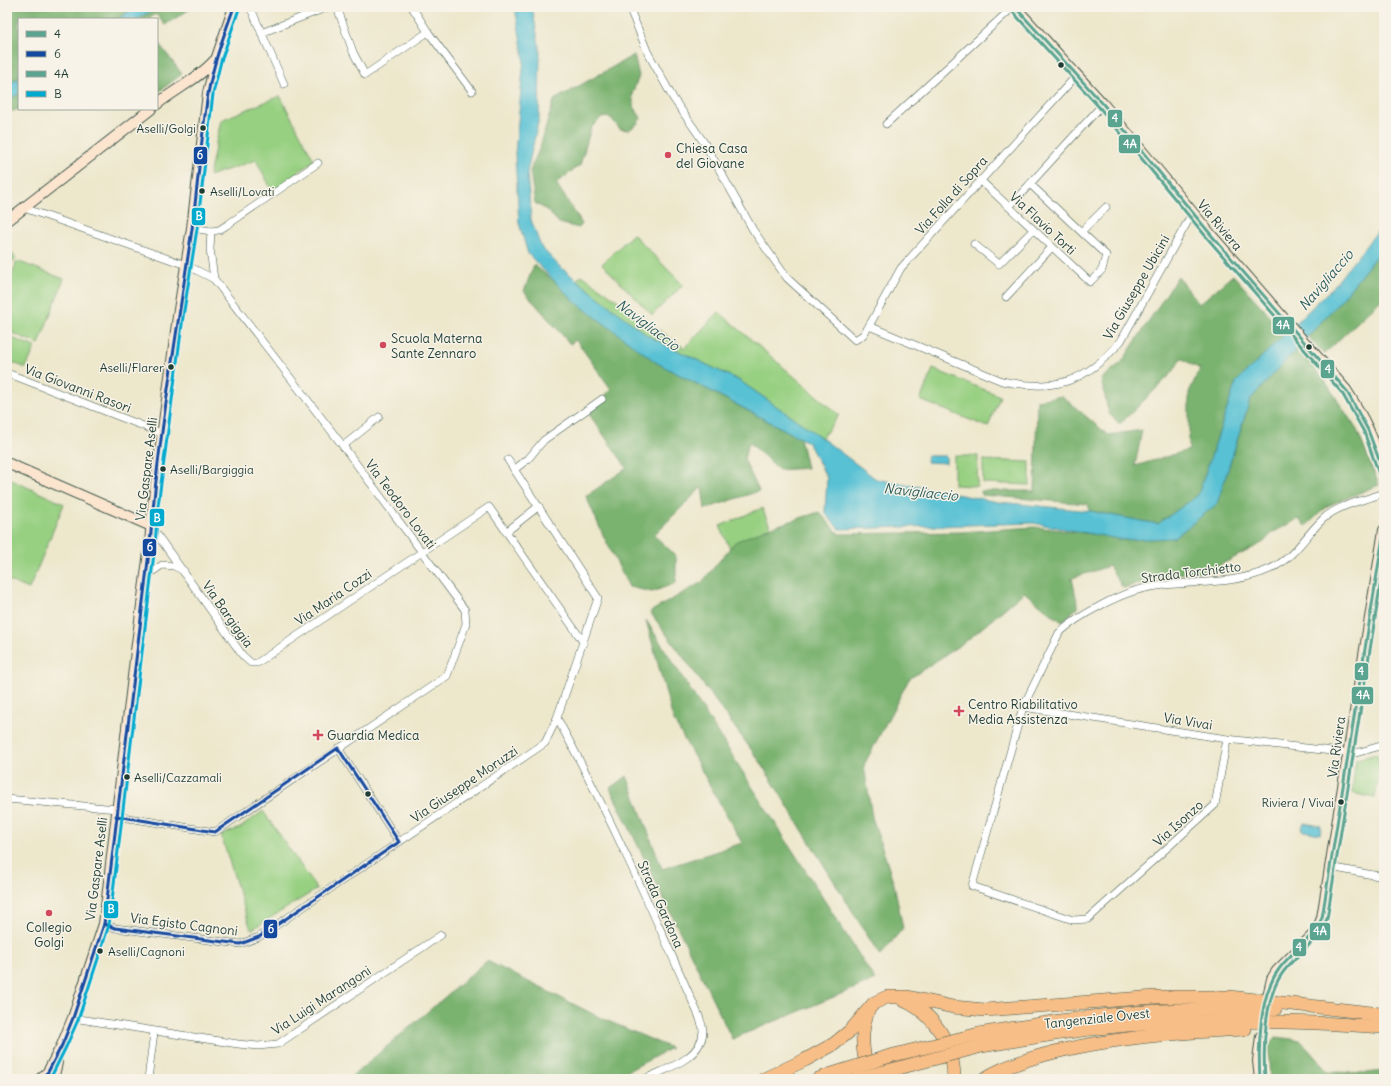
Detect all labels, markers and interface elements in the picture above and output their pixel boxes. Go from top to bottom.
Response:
legend [18,18,158,110]
text: 4 [54,26,61,41]
text: 6 [54,46,61,61]
unlabelled marker [1056,60,1066,70]
text: 4A [54,66,69,81]
text: B [54,86,62,101]
line badge: 4 [1107,109,1123,128]
text: 4 [1112,111,1119,125]
place label: Aselli/Golgi [136,121,196,136]
marker: Aselli/Golgi [198,123,208,133]
line badge: 4A [1118,134,1141,154]
text: 4A [1123,137,1137,151]
place label: Chiesa Casa del Giovane [676,140,748,172]
line badge: 6 [193,146,208,165]
text: 6 [197,148,203,162]
marker: Chiesa Casa del Giovane [663,150,673,160]
street label: Via Folla di Sopra [912,152,991,238]
place label: Aselli/Lovati [210,184,275,199]
marker: Aselli/Lovati [197,186,207,196]
street label: Via Flavio Torti [1006,188,1079,259]
street label: Via Riviera [1193,196,1246,254]
line badge: B [191,207,206,226]
text: B [195,209,203,223]
street label: Via Giuseppe Ubicini [1100,232,1173,343]
water label: Navigliaccio [1295,245,1358,314]
water label: Navigliaccio [613,295,684,355]
line badge: 4A [1272,316,1295,335]
text: 4A [1276,318,1290,332]
place label: Scuola Materna Sante Zennaro [391,330,482,362]
marker: Scuola Materna Sante Zennaro [378,340,388,350]
unlabelled marker [1304,342,1314,352]
line badge: 4 [1320,359,1335,379]
street label: Via Giovanni Rasori [22,360,134,417]
place label: Aselli/Flarer [100,360,164,375]
marker: Aselli/Flarer [166,362,176,372]
text: 4 [1325,362,1332,376]
street label: Via Gaspare Aselli [132,416,161,522]
street label: Via Teodoro Lovati [361,456,440,552]
place label: Aselli/Bargiggia [170,462,254,477]
marker: Aselli/Bargiggia [158,464,168,474]
water label: Navigliaccio [883,479,960,505]
line badge: B [149,508,165,527]
text: B [153,511,161,525]
line badge: 6 [142,538,157,557]
text: 6 [147,540,153,554]
street label: Strada Torchietto [1140,558,1242,587]
street label: Via Maria Cozzi [292,565,375,629]
street label: Via Bargiggia [198,578,257,651]
line badge: 4 [1354,662,1369,681]
text: 4 [1358,664,1365,678]
line badge: 4A [1351,686,1374,705]
text: 4A [1356,688,1370,702]
place label: Centro Riabilitativo Media Assistenza [968,696,1078,728]
marker: Centro Riabilitativo Media Assistenza [953,705,965,717]
street label: Via Vivai [1162,709,1214,734]
street label: Via Riviera [1324,715,1349,779]
place label: Guardia Medica [327,727,420,744]
marker: Guardia Medica [312,729,324,741]
street label: Via Giuseppe Moruzzi [408,742,521,826]
place label: Aselli/Cazzamali [134,770,222,785]
marker: Aselli/Cazzamali [122,772,132,782]
unlabelled marker [363,789,373,799]
place label: Riviera / Vivai [1262,795,1334,810]
street label: Via Isonzo [1150,797,1207,850]
marker: Riviera / Vivai [1336,797,1346,807]
street label: Via Gaspare Aselli [82,816,111,922]
street label: Strada Gardona [634,858,687,951]
line badge: B [103,900,119,919]
text: B [107,902,115,916]
marker: Collegio Golgi [44,908,54,918]
street label: Via Egisto Cagnoni [129,909,239,940]
place label: Collegio Golgi [26,919,72,951]
line badge: 6 [263,919,278,939]
text: 6 [268,922,274,936]
line badge: 4A [1309,922,1331,941]
text: 4A [1313,924,1327,938]
line badge: 4 [1292,938,1307,957]
text: 4 [1296,940,1303,954]
place label: Aselli/Cagnoni [108,944,185,959]
marker: Aselli/Cagnoni [95,946,105,956]
street label: Via Luigi Marangoni [268,962,374,1039]
street label: Tangenziale Ovest [1043,1004,1151,1032]

